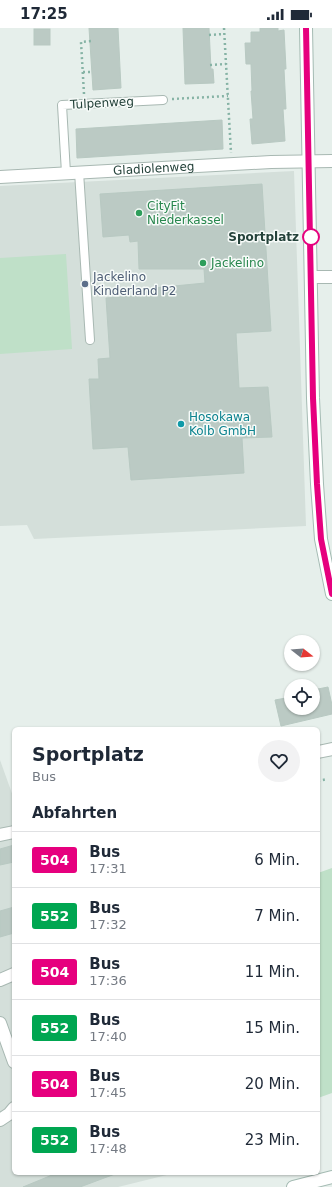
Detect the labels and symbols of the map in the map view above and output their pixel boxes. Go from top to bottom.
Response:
street label: Tulpenweg [69,94,134,112]
street label: Gladiolenweg [113,159,195,178]
place label: CityFit Niederkassel [147,199,224,227]
marker: CityFit Niederkassel [134,208,144,218]
marker: Sportplatz [302,228,320,246]
place label: Sportplatz [228,230,299,244]
place label: Jackelino [210,256,264,270]
marker: Jackelino [198,258,208,268]
place label: Jackelino Kinderland P2 [92,270,176,298]
marker: Jackelino Kinderland P2 [80,279,90,289]
place label: Hosokawa Kolb GmbH [189,410,256,438]
marker: Hosokawa Kolb GmbH [176,419,186,429]
north arrow [284,635,320,671]

